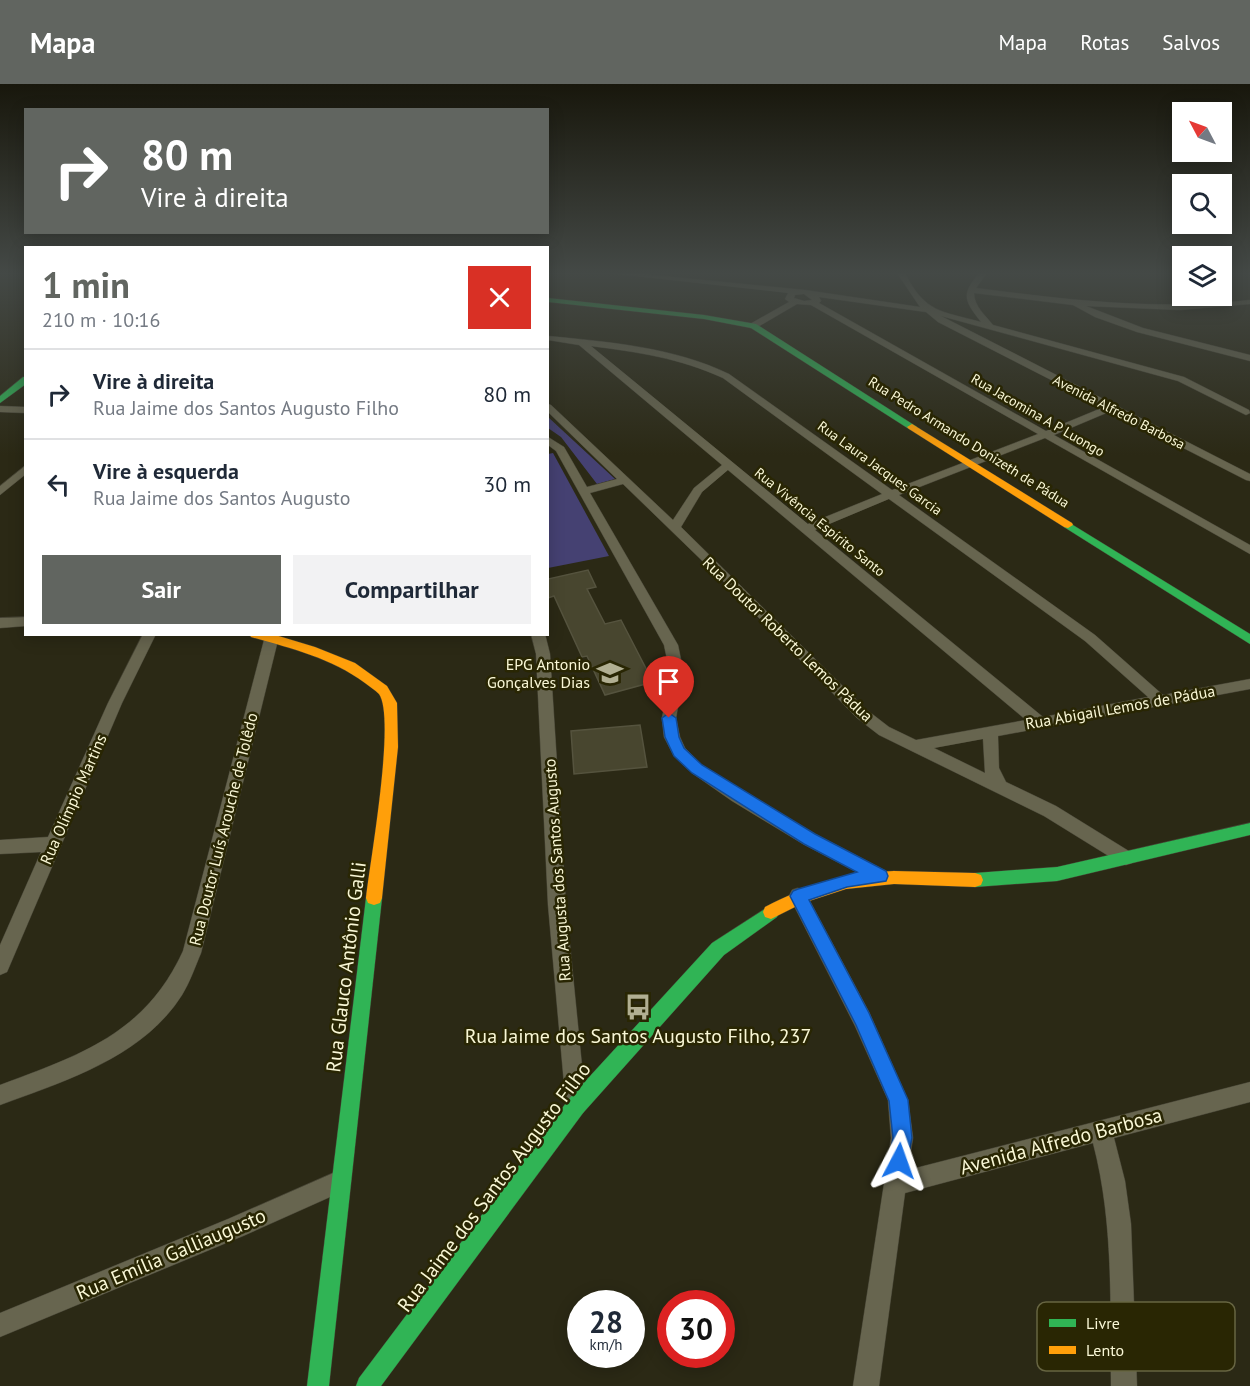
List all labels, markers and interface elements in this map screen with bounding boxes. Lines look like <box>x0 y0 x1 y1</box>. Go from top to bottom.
text: Mapa <box>30 24 95 61</box>
text: Mapa <box>998 29 1047 56</box>
text: Rotas <box>1080 29 1129 56</box>
text: Salvos <box>1162 29 1220 56</box>
north arrow <box>1172 102 1232 162</box>
map controls <box>1172 102 1232 306</box>
text: 80 m <box>141 127 233 182</box>
icon: right <box>42 132 120 210</box>
button: search <box>1172 174 1232 234</box>
text: Vire à direita <box>141 180 289 214</box>
button: layers <box>1172 246 1232 306</box>
text: 1 min <box>42 261 130 308</box>
button: close <box>468 266 531 329</box>
text: 210 m · 10:16 <box>42 307 160 333</box>
text: Vire à direita <box>93 367 214 395</box>
street label: Rua Jacomina A P Luongo <box>968 369 1108 461</box>
street label: Avenida Alfredo Barbosa <box>1050 371 1188 453</box>
street label: Rua Pedro Armando Donizeth de Pádua <box>865 372 1073 512</box>
icon: right <box>42 378 75 411</box>
text: 80 m <box>483 380 531 408</box>
text: Rua Jaime dos Santos Augusto Filho <box>93 395 399 421</box>
street label: Rua Laura Jacques Garcia <box>814 417 946 519</box>
text: Vire à esquerda <box>93 457 239 485</box>
street label: Rua Vivência Espírito Santo <box>751 464 889 580</box>
icon: left <box>42 468 75 501</box>
text: 30 m <box>483 470 531 498</box>
text: Rua Jaime dos Santos Augusto <box>93 485 350 511</box>
street label: Rua Doutor Roberto Lemos Pádua <box>699 552 877 726</box>
button: Sair <box>42 555 281 624</box>
button: Compartilhar <box>293 555 531 624</box>
place label: EPG Antonio Gonçalves Dias <box>487 654 590 692</box>
pin <box>643 656 694 718</box>
school or university icon: EPG Antonio Gonçalves Dias <box>595 658 625 688</box>
icon: arrive <box>652 665 685 698</box>
street label: Rua Abigail Lemos de Pádua <box>1024 680 1216 734</box>
street label: Rua Doutor Luís Arouche de Tolêdo <box>184 711 262 947</box>
street label: Rua Olímpio Martins <box>35 730 111 867</box>
street label: Rua Augusta dos Santos Augusto <box>539 758 575 982</box>
street label: Rua Glauco Antônio Galli <box>320 860 372 1074</box>
bus stop icon: Rua Jaime dos Santos Augusto Filho, 237 <box>623 992 653 1022</box>
place label: Rua Jaime dos Santos Augusto Filho, 237 <box>465 1023 811 1049</box>
street label: Rua Jaime dos Santos Augusto Filho <box>392 1057 596 1317</box>
street label: Avenida Alfredo Barbosa <box>957 1101 1165 1181</box>
position arrow <box>867 1129 931 1193</box>
street label: Rua Emília Galliaugusto <box>72 1202 270 1306</box>
speed limit sign: 30 <box>657 1290 735 1368</box>
text: 28 <box>589 1302 623 1341</box>
legend <box>1037 1302 1235 1371</box>
text: Livre <box>1086 1313 1120 1333</box>
text: km/h <box>590 1335 622 1354</box>
text: Lento <box>1086 1340 1124 1360</box>

